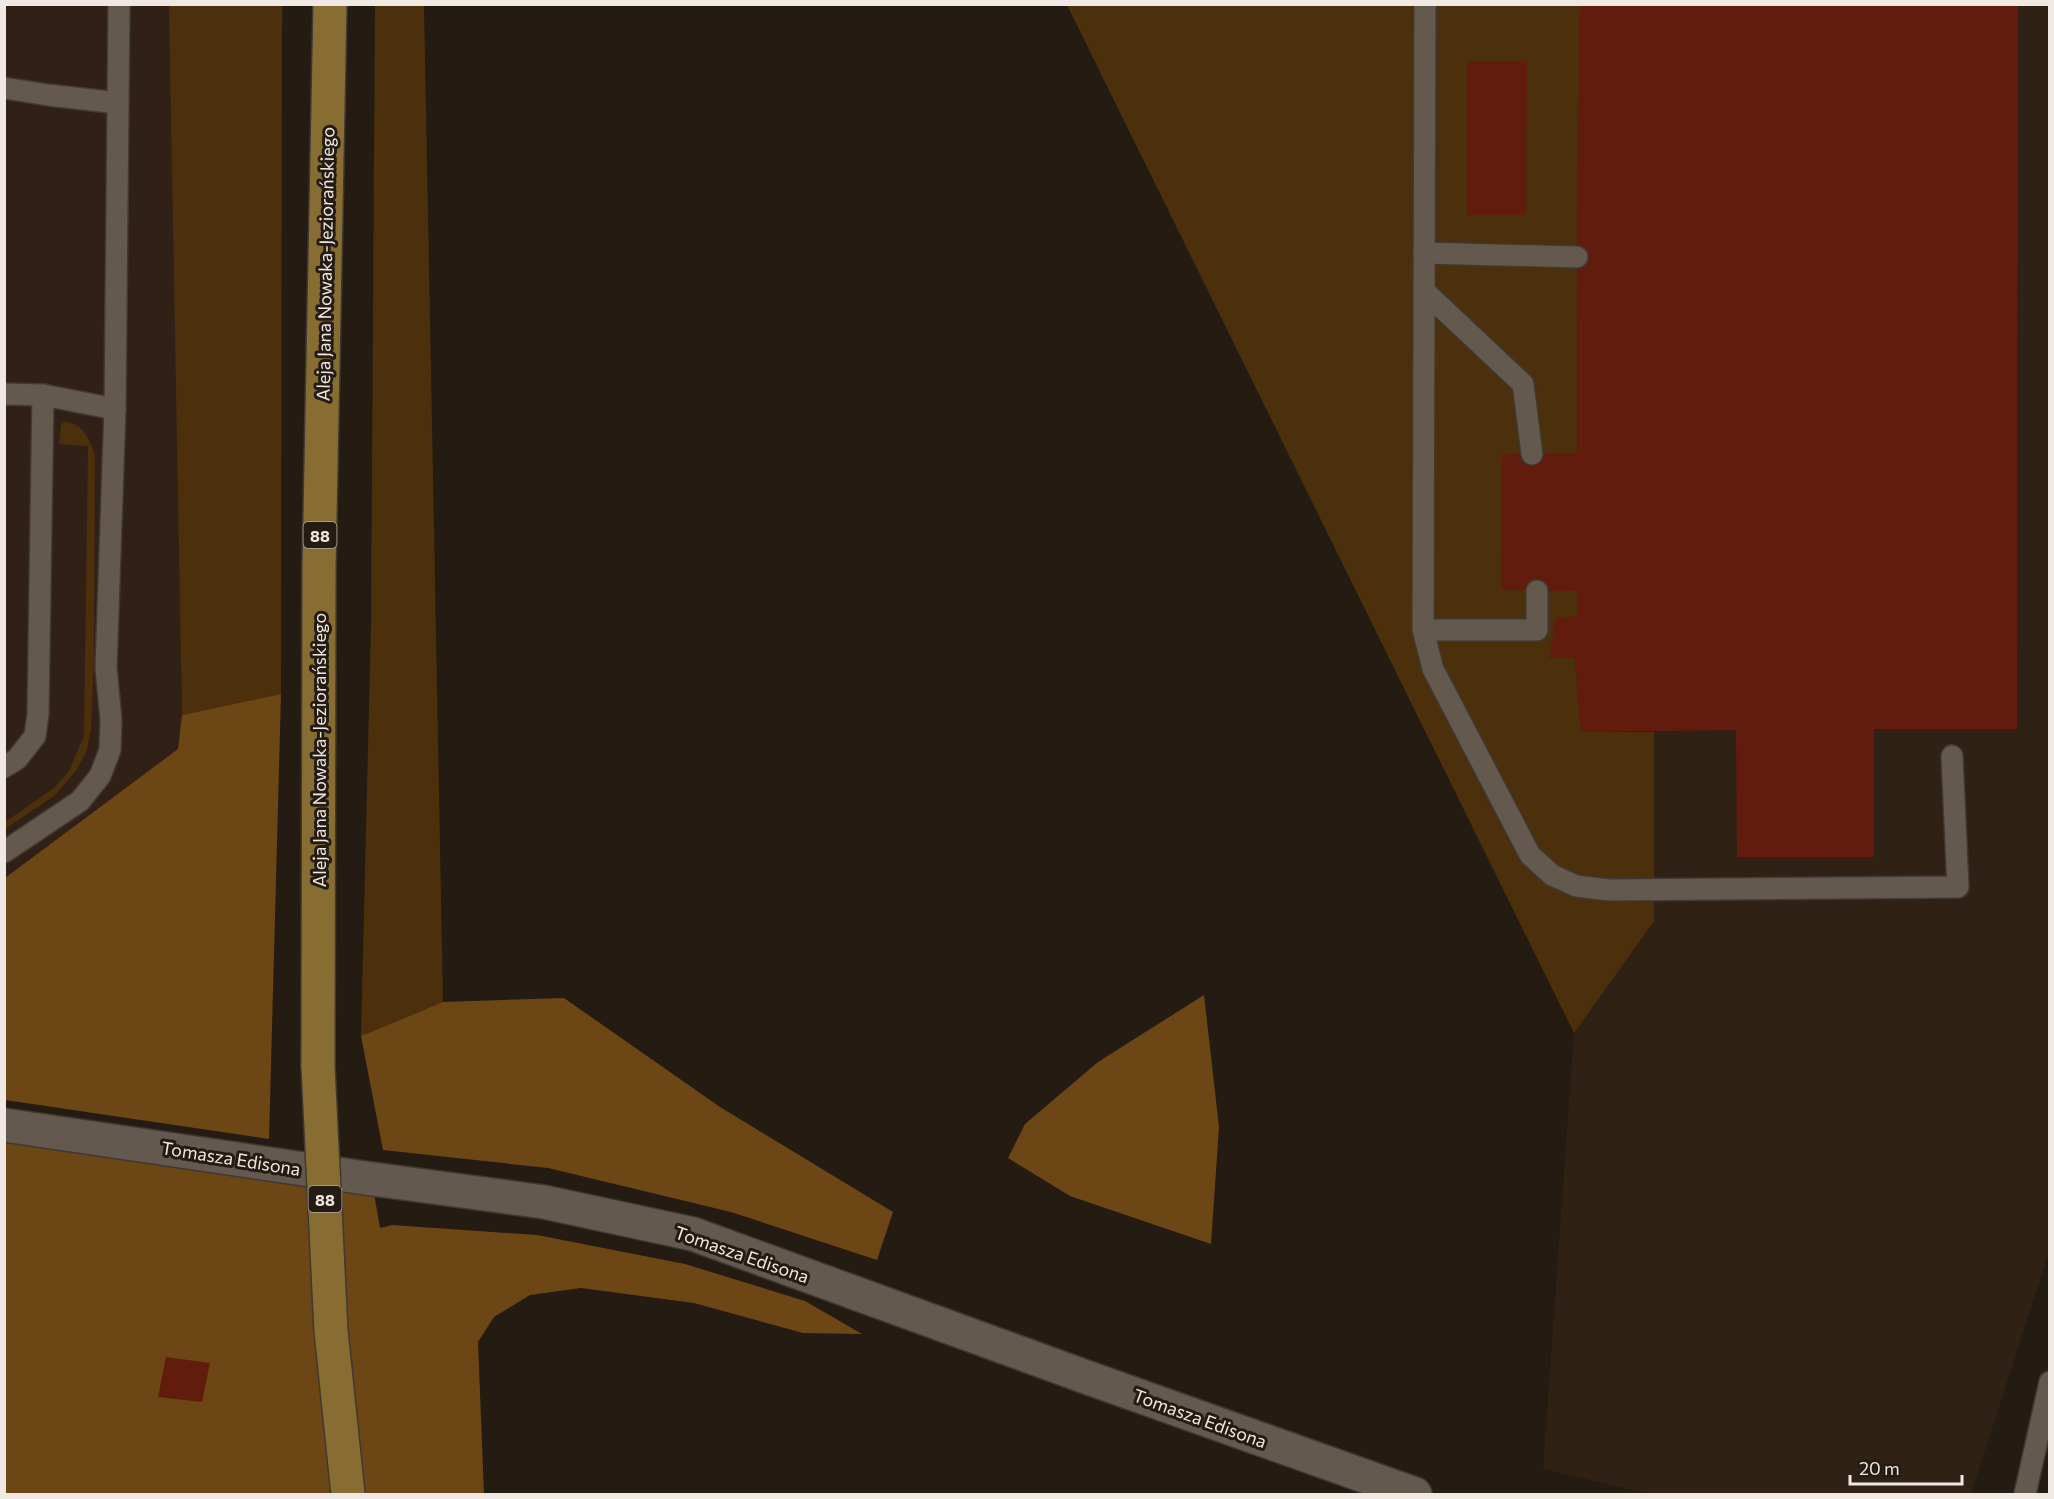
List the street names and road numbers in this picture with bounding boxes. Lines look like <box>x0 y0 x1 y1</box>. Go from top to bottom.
street label: Aleja Jana Nowaka-Jeziorańskiego <box>312 127 338 401</box>
road number: 88 <box>304 522 336 548</box>
street label: Aleja Jana Nowaka-Jeziorańskiego <box>308 613 330 887</box>
street label: Tomasza Edisona <box>160 1136 302 1180</box>
road number: 88 <box>308 1186 342 1212</box>
street label: Tomasza Edisona <box>672 1221 812 1287</box>
street label: Tomasza Edisona <box>1130 1384 1270 1452</box>

